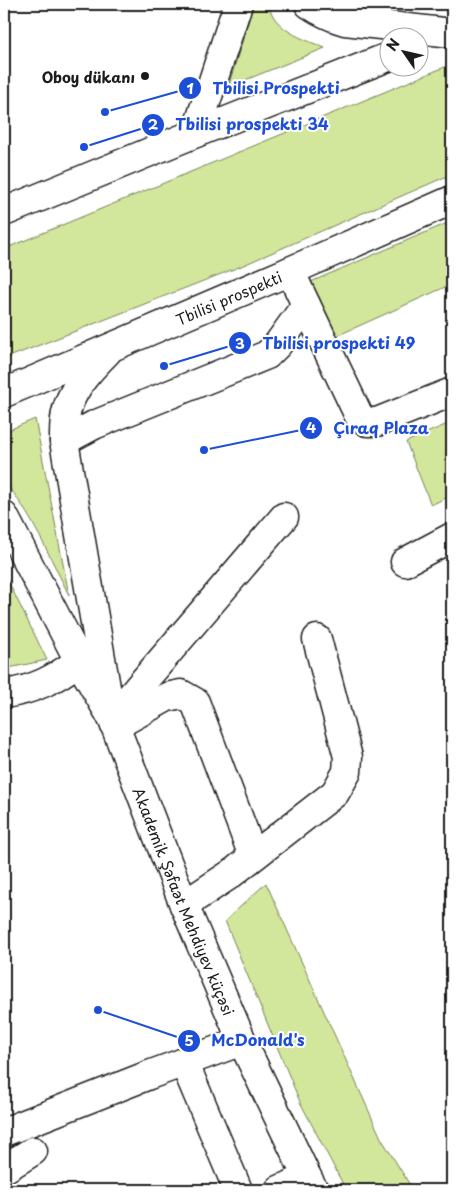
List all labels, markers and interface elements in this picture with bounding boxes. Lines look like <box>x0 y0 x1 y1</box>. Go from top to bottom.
north arrow <box>378 28 428 78</box>
text: N <box>381 34 405 55</box>
place label: Oboy dükanı <box>42 65 135 88</box>
marker: Oboy dükanı <box>139 70 151 82</box>
callout: Tbilisi Prospekti <box>177 73 350 104</box>
text: Tbilisi Prospekti <box>212 75 340 99</box>
text: 1 <box>186 76 194 99</box>
callout: Tbilisi prospekti 34 <box>140 109 339 140</box>
text: Tbilisi prospekti 34 <box>175 111 329 135</box>
text: 2 <box>148 112 159 135</box>
street label: Tbilisi prospekti <box>172 264 285 330</box>
callout: Tbilisi prospekti 49 <box>228 328 426 359</box>
text: Tbilisi prospekti 49 <box>263 330 416 354</box>
text: 3 <box>235 331 245 354</box>
callout: Çıraq Plaza <box>298 412 439 443</box>
text: 4 <box>306 415 316 438</box>
text: Çıraq Plaza <box>333 415 429 439</box>
street label: Akademik Şəfaət Mehdiyev küçəsi <box>128 784 241 1019</box>
callout: McDonald's <box>176 1025 315 1056</box>
text: McDonald's <box>211 1027 305 1051</box>
text: 5 <box>184 1028 194 1051</box>

